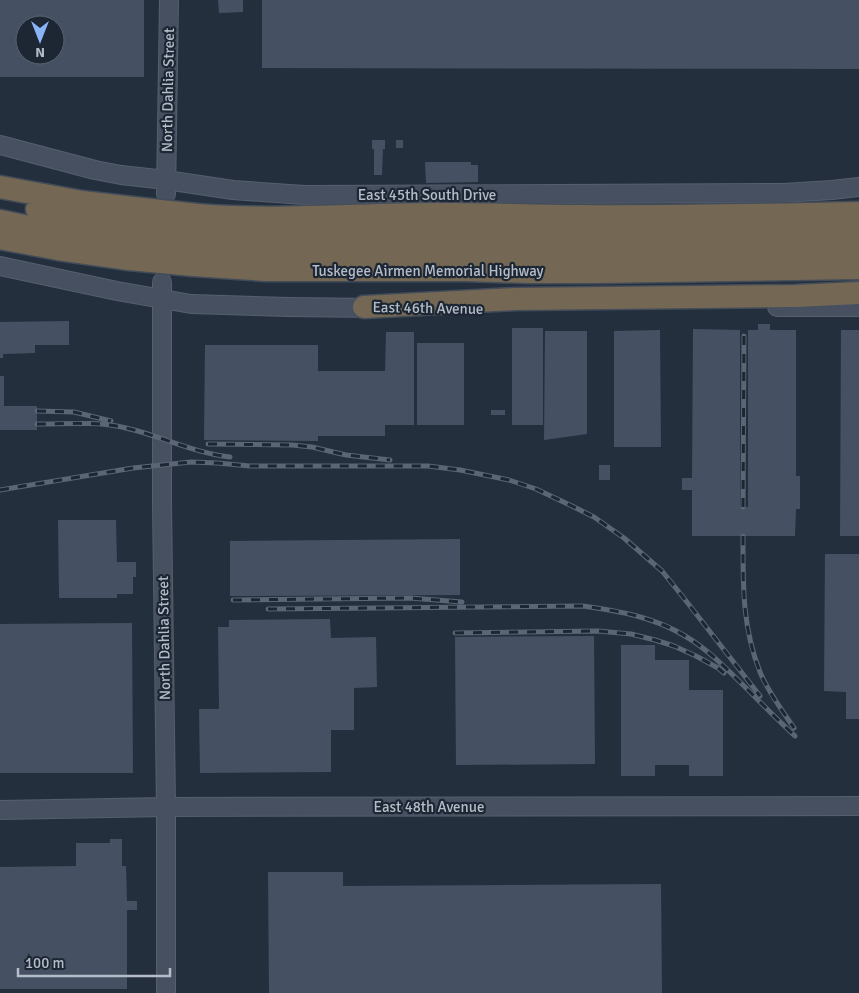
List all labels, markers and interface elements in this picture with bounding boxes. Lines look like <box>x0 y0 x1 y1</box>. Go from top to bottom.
north arrow <box>15 15 65 65</box>
street label: North Dahlia Street <box>158 28 178 152</box>
text: N <box>35 44 45 61</box>
street label: East 45th South Drive <box>358 186 496 204</box>
street label: Tuskegee Airmen Memorial Highway <box>312 262 544 280</box>
street label: East 46th Avenue <box>372 298 484 318</box>
street label: North Dahlia Street <box>154 576 174 700</box>
street label: East 48th Avenue <box>374 798 484 816</box>
scale bar <box>18 946 170 978</box>
text: 100 m <box>25 954 65 972</box>

